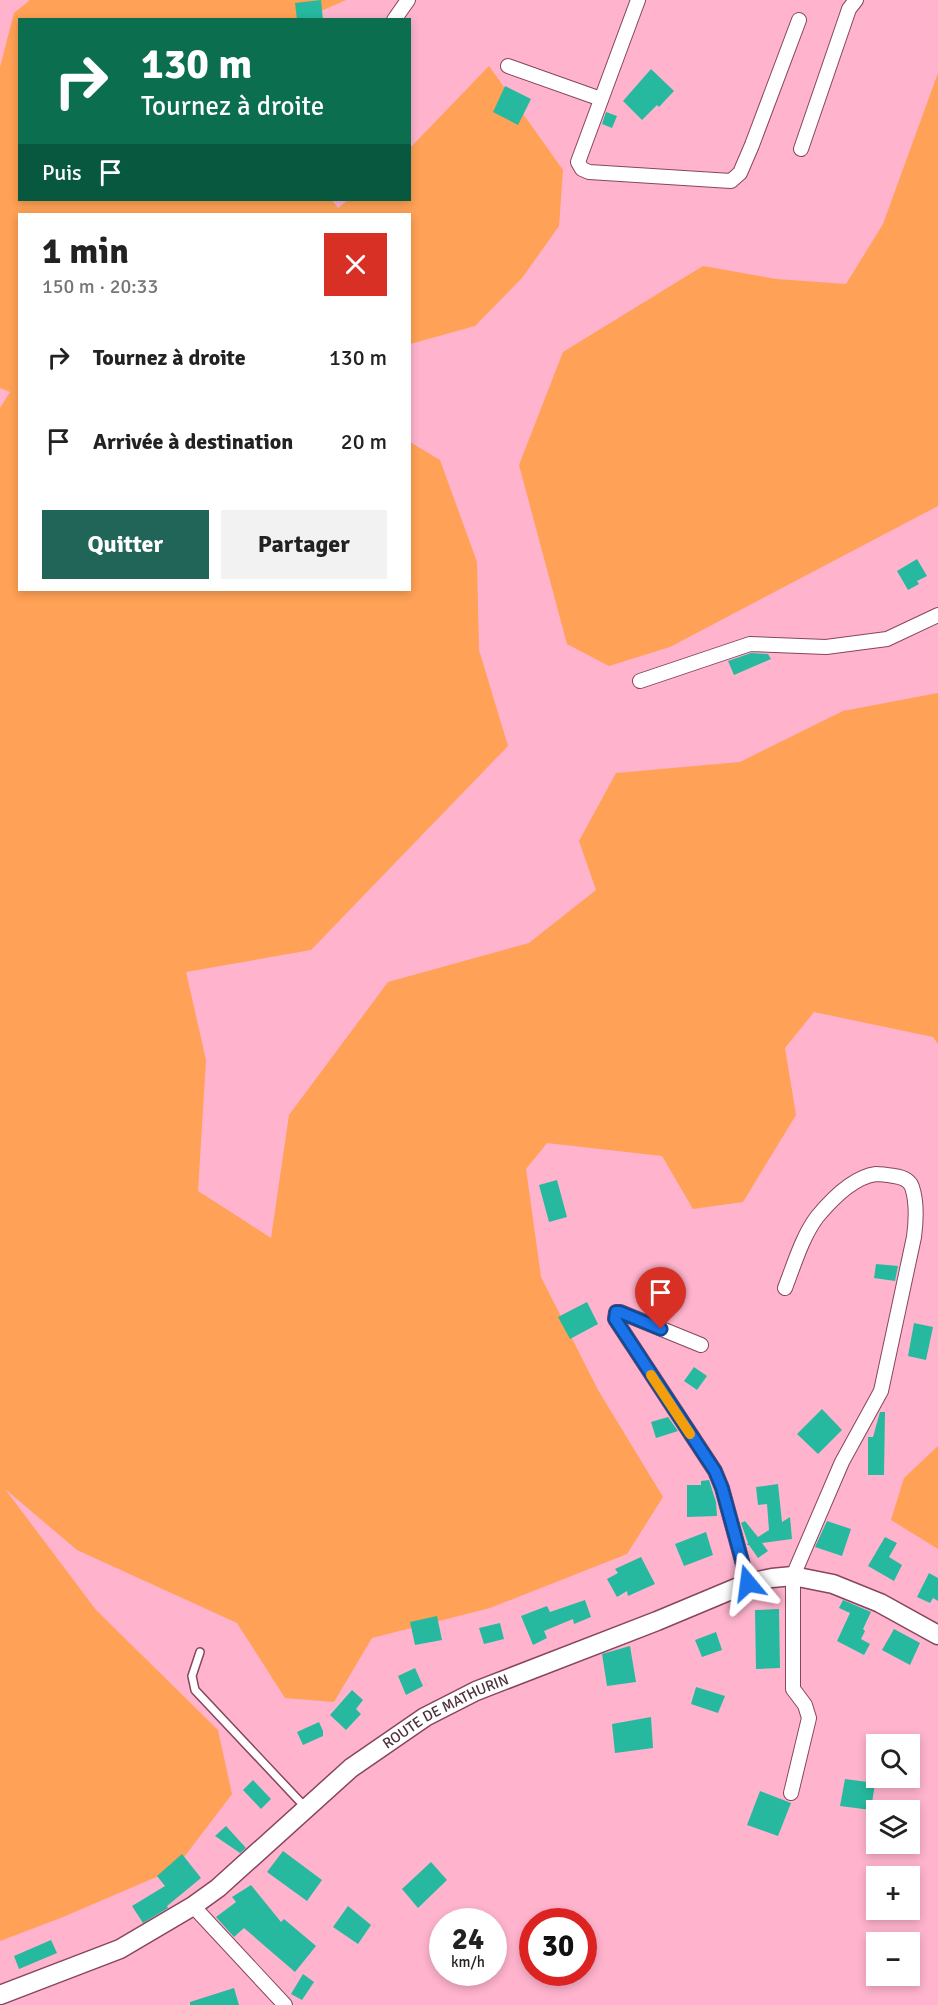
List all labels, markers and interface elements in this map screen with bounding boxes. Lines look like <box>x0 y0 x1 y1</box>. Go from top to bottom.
text: 130 m <box>141 39 252 90</box>
icon: right <box>42 42 120 120</box>
text: Tournez à droite <box>141 90 324 123</box>
icon: arrive <box>94 156 127 189</box>
text: Puis <box>42 159 82 186</box>
text: 1 min <box>42 229 129 274</box>
button: close <box>324 233 387 296</box>
text: 150 m · 20:33 <box>42 274 158 299</box>
icon: right <box>42 341 75 374</box>
text: Tournez à droite <box>93 344 246 371</box>
text: 130 m <box>329 344 387 371</box>
icon: arrive <box>42 425 75 458</box>
text: Arrivée à destination <box>93 428 293 455</box>
text: 20 m <box>341 428 387 455</box>
button: Quitter <box>42 510 209 579</box>
button: Partager <box>221 510 387 579</box>
pin <box>635 1267 686 1329</box>
icon: arrive <box>644 1276 677 1309</box>
position arrow <box>716 1551 780 1615</box>
street label: ROUTE DE MATHURIN <box>379 1670 511 1753</box>
map controls <box>866 1734 920 1986</box>
button: search <box>866 1734 920 1788</box>
button: layers <box>866 1800 920 1854</box>
button: + <box>866 1866 920 1920</box>
speed limit sign: 30 <box>519 1908 597 1986</box>
text: 24 <box>452 1921 484 1958</box>
button: − <box>866 1932 920 1986</box>
text: km/h <box>451 1953 485 1971</box>

